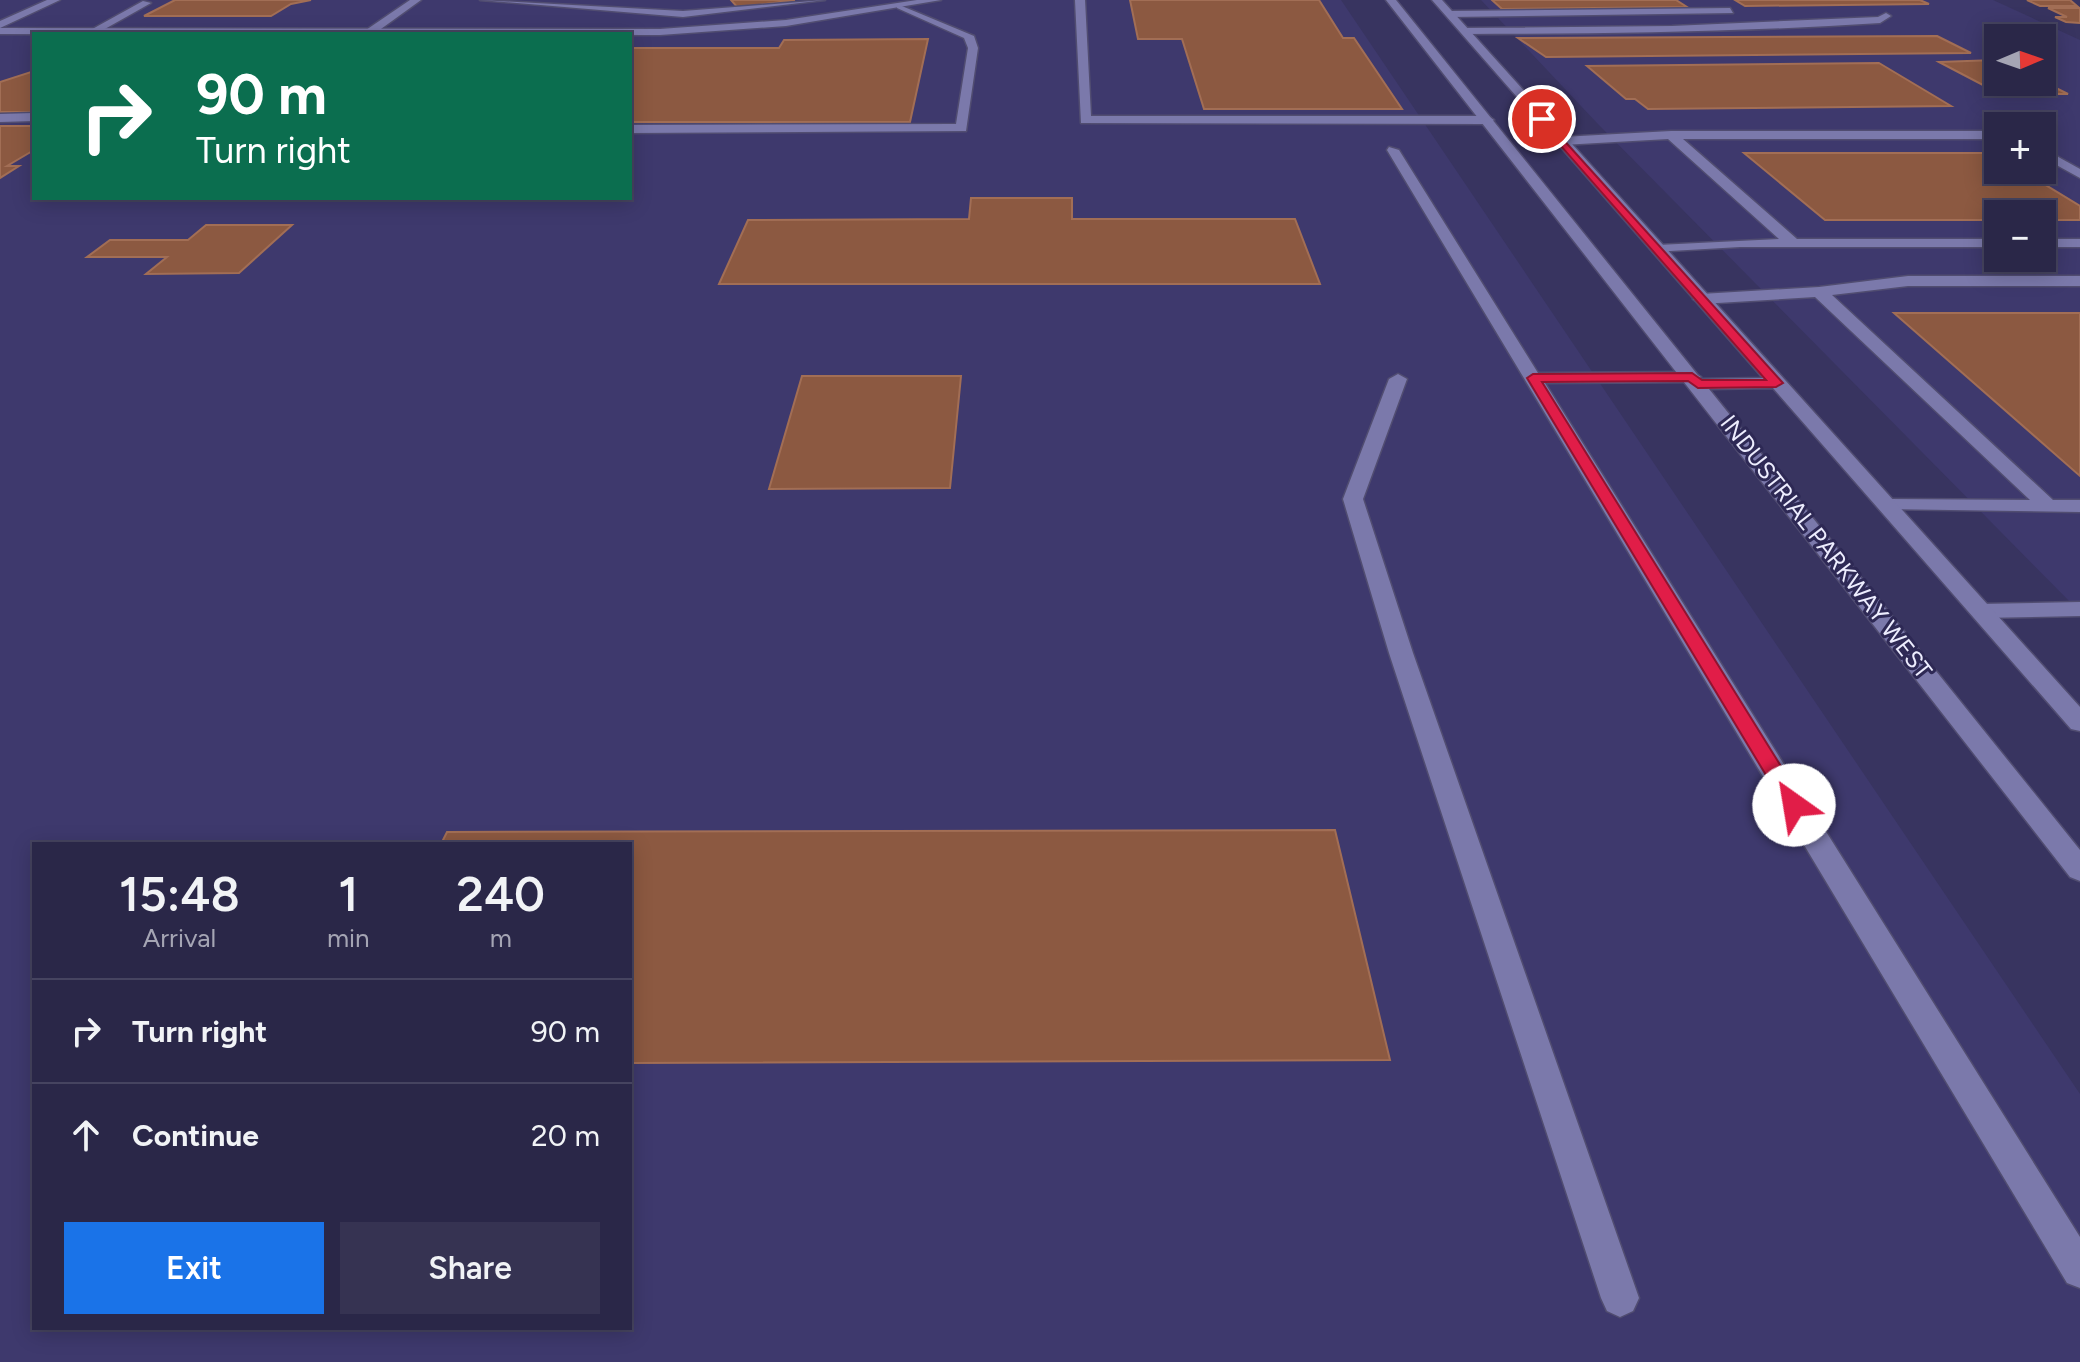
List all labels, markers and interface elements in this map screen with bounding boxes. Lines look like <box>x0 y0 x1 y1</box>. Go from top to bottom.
north arrow <box>1984 24 2056 96</box>
map controls <box>1984 24 2056 272</box>
text: 90 m <box>196 61 327 128</box>
icon: right <box>64 64 168 168</box>
pin <box>1508 85 1576 153</box>
icon: arrive <box>1520 97 1564 141</box>
button: + <box>1984 112 2056 184</box>
text: Turn right <box>196 129 351 172</box>
button: − <box>1984 200 2056 272</box>
street label: INDUSTRIAL PARKWAY WEST <box>1714 409 1938 684</box>
position arrow <box>1752 763 1836 847</box>
text: 15:48 <box>119 865 240 923</box>
text: 1 <box>338 865 358 923</box>
text: 240 <box>457 865 545 923</box>
text: Arrival <box>143 922 216 954</box>
text: min <box>327 922 370 954</box>
text: m <box>490 922 512 954</box>
icon: right <box>64 1009 108 1053</box>
text: Turn right <box>132 1013 267 1050</box>
text: 90 m <box>531 1013 600 1050</box>
icon: ahead <box>64 1113 108 1157</box>
text: Continue <box>132 1117 259 1154</box>
text: 20 m <box>531 1117 600 1154</box>
button: Exit <box>64 1222 324 1314</box>
button: Share <box>340 1222 600 1314</box>

